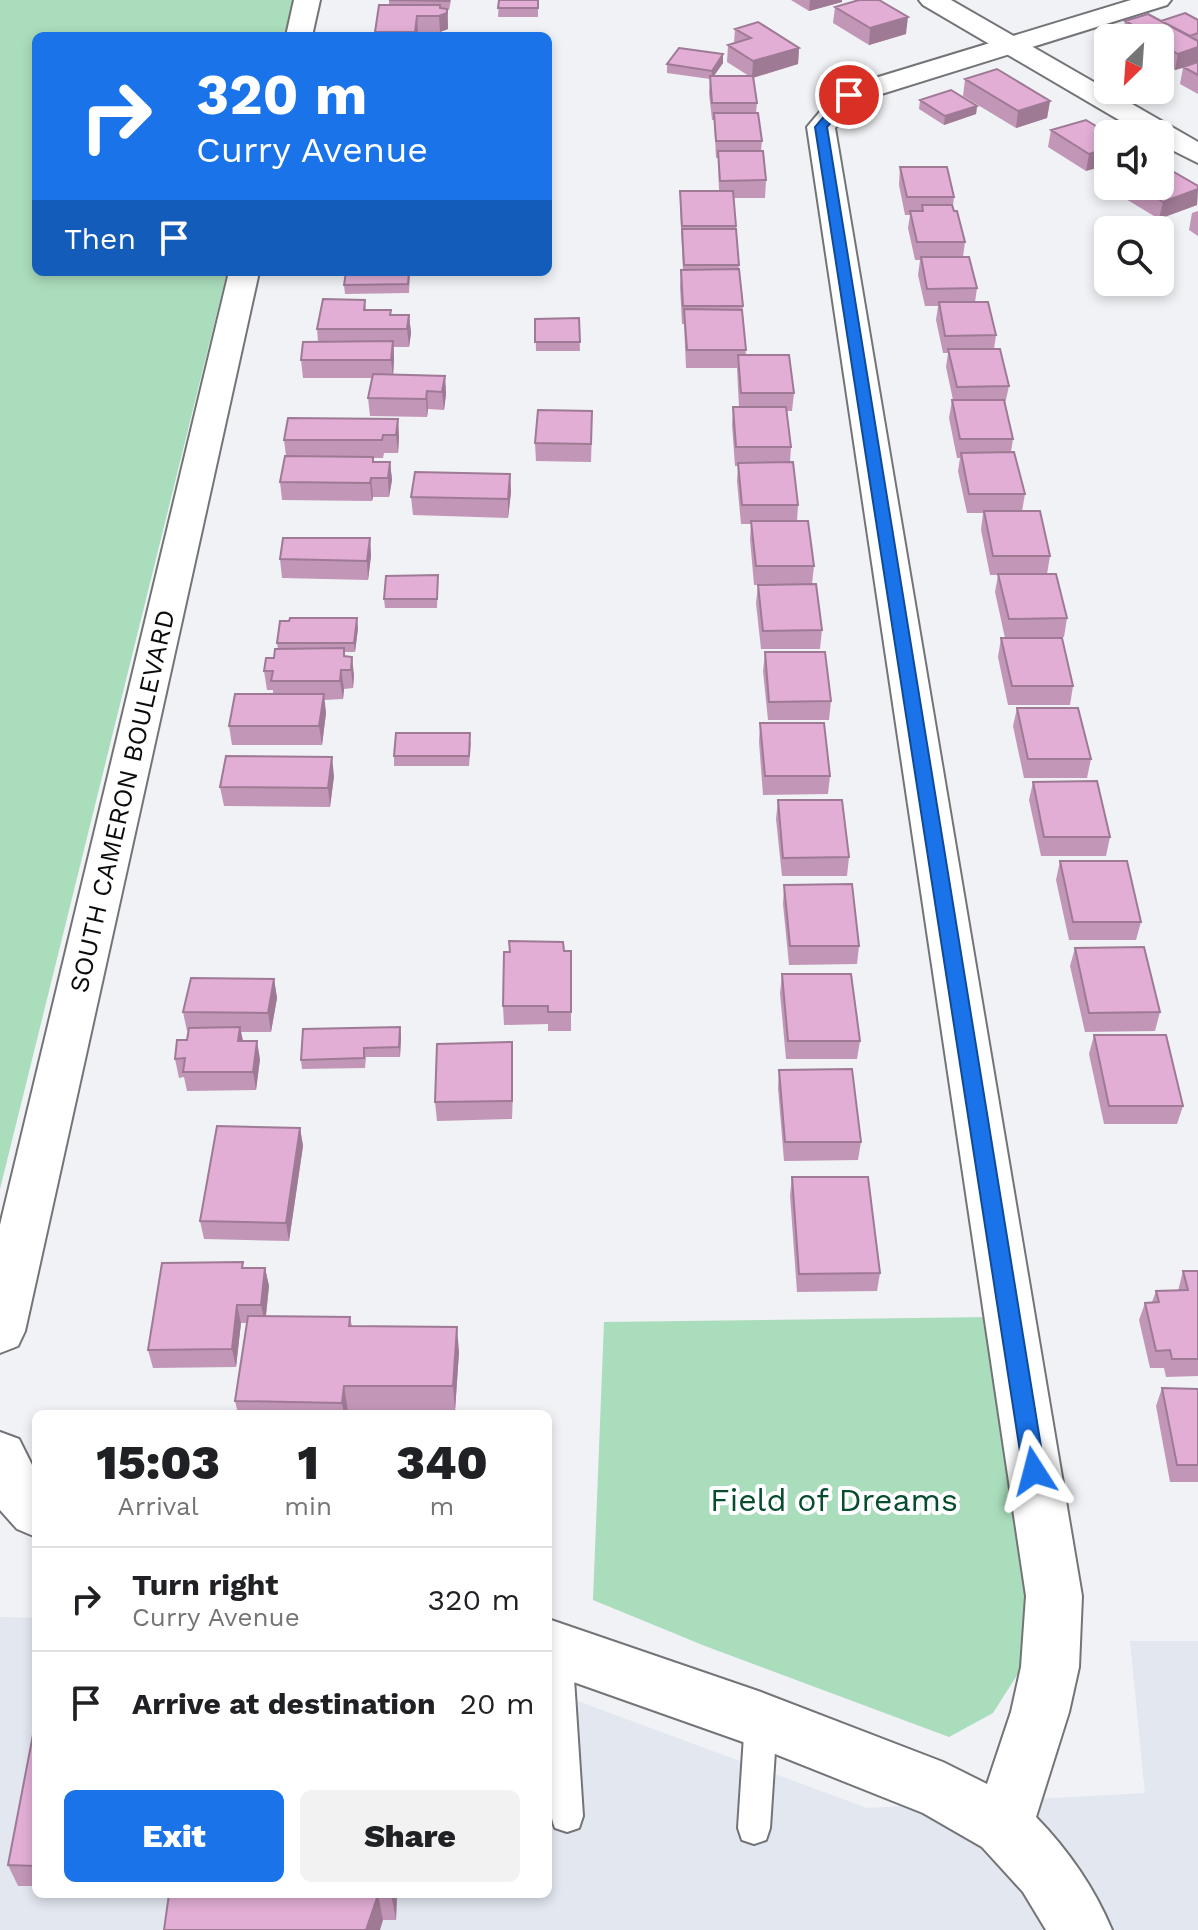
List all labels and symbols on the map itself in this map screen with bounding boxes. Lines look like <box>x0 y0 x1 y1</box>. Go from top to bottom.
north arrow <box>1094 24 1174 104</box>
pin <box>815 61 883 129</box>
street label: SOUTH CAMERON BOULEVARD <box>63 607 181 995</box>
position arrow <box>992 1429 1076 1513</box>
park label: Field of Dreams <box>710 1481 958 1519</box>

